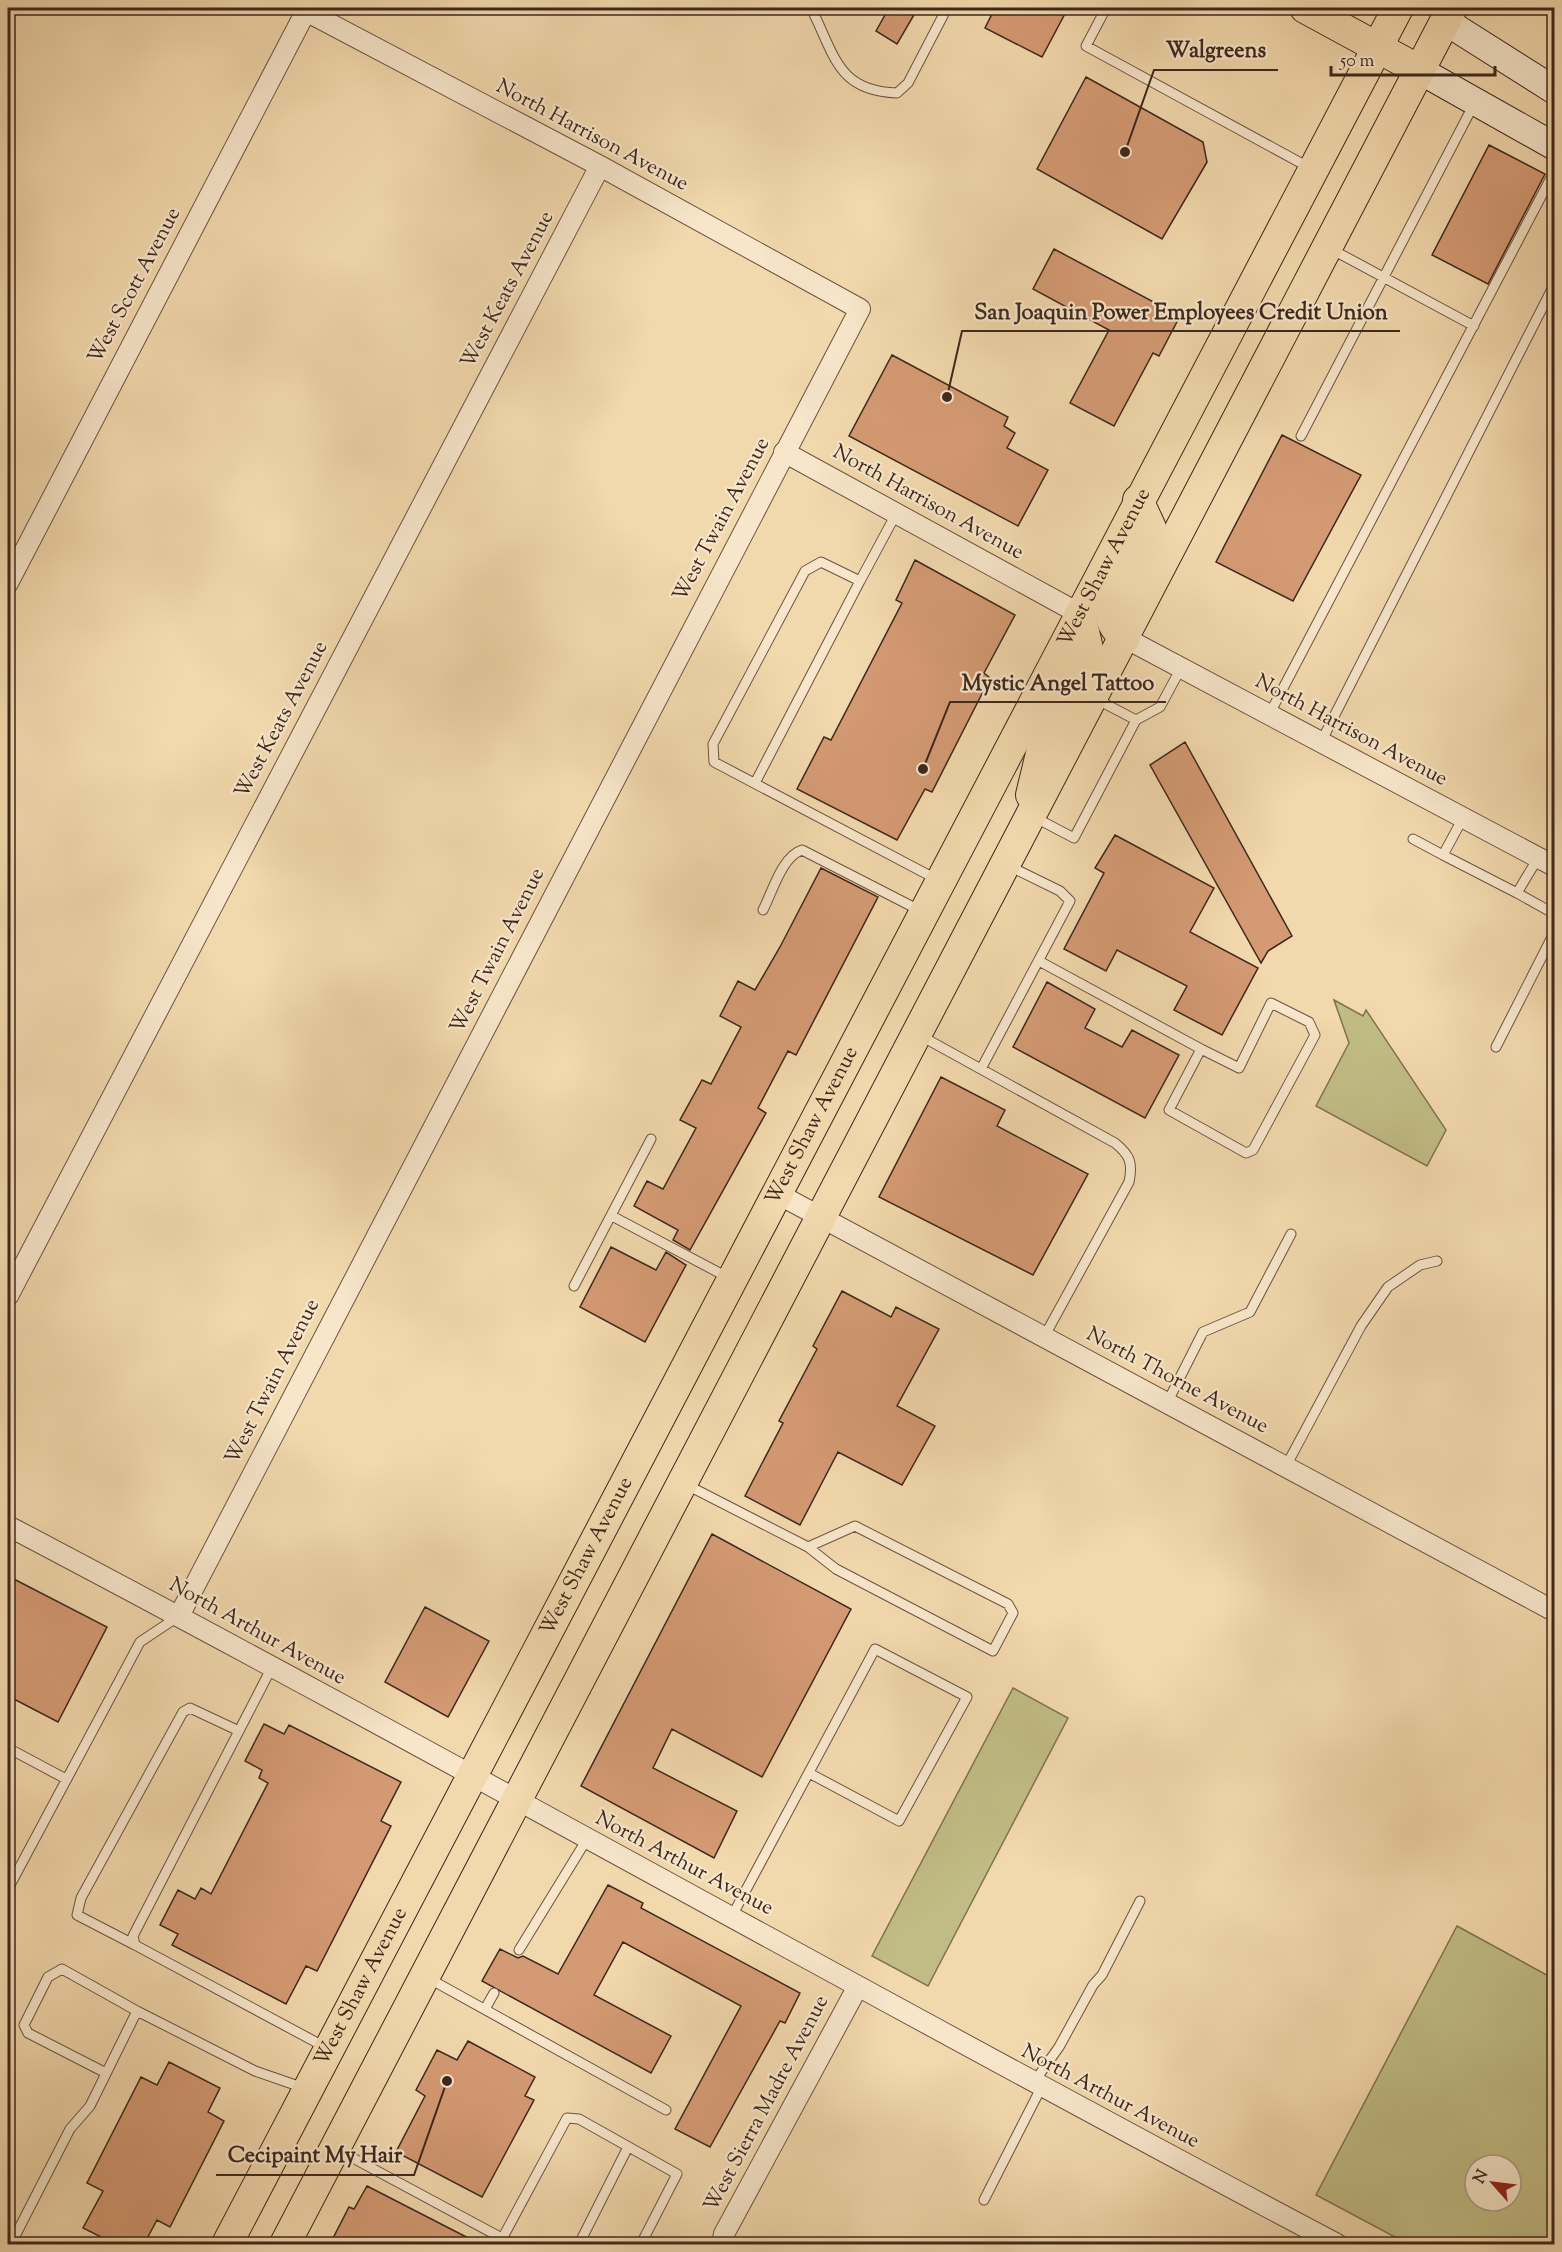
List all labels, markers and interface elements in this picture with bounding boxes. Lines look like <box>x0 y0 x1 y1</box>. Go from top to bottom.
callout: Walgreens <box>1154 30 1278 70</box>
text: Walgreens <box>1166 36 1267 68</box>
scale bar <box>1331 39 1494 77</box>
text: 50 m <box>1339 49 1375 75</box>
street label: North Harrison Avenue <box>490 72 694 200</box>
street label: West Scott Avenue <box>81 202 189 370</box>
street label: West Keats Avenue <box>454 206 562 374</box>
callout: San Joaquin Power Employees Credit Union <box>962 291 1400 331</box>
text: San Joaquin Power Employees Credit Union <box>974 298 1388 330</box>
street label: West Twain Avenue <box>666 432 778 608</box>
street label: North Harrison Avenue <box>827 438 1029 568</box>
street label: West Shaw Avenue <box>1051 483 1159 653</box>
street label: West Keats Avenue <box>228 636 336 804</box>
callout: Mystic Angel Tattoo <box>950 662 1166 702</box>
street label: North Harrison Avenue <box>1249 667 1453 795</box>
text: Mystic Angel Tattoo <box>962 669 1154 701</box>
street label: West Twain Avenue <box>443 863 553 1039</box>
street label: West Shaw Avenue <box>758 1041 867 1211</box>
street label: West Twain Avenue <box>218 1294 328 1470</box>
street label: North Thorne Avenue <box>1080 1320 1274 1442</box>
street label: West Shaw Avenue <box>533 1472 641 1641</box>
street label: North Arthur Avenue <box>163 1571 351 1693</box>
street label: North Arthur Avenue <box>589 1804 779 1924</box>
street label: West Shaw Avenue <box>308 1902 416 2072</box>
street label: West Sierra Madre Avenue <box>697 1990 837 2218</box>
street label: North Arthur Avenue <box>1015 2037 1205 2157</box>
callout: Cecipaint My Hair <box>216 2135 414 2175</box>
text: Cecipaint My Hair <box>228 2141 403 2173</box>
north arrow <box>1463 2153 1523 2213</box>
text: N <box>1469 2166 1495 2188</box>

